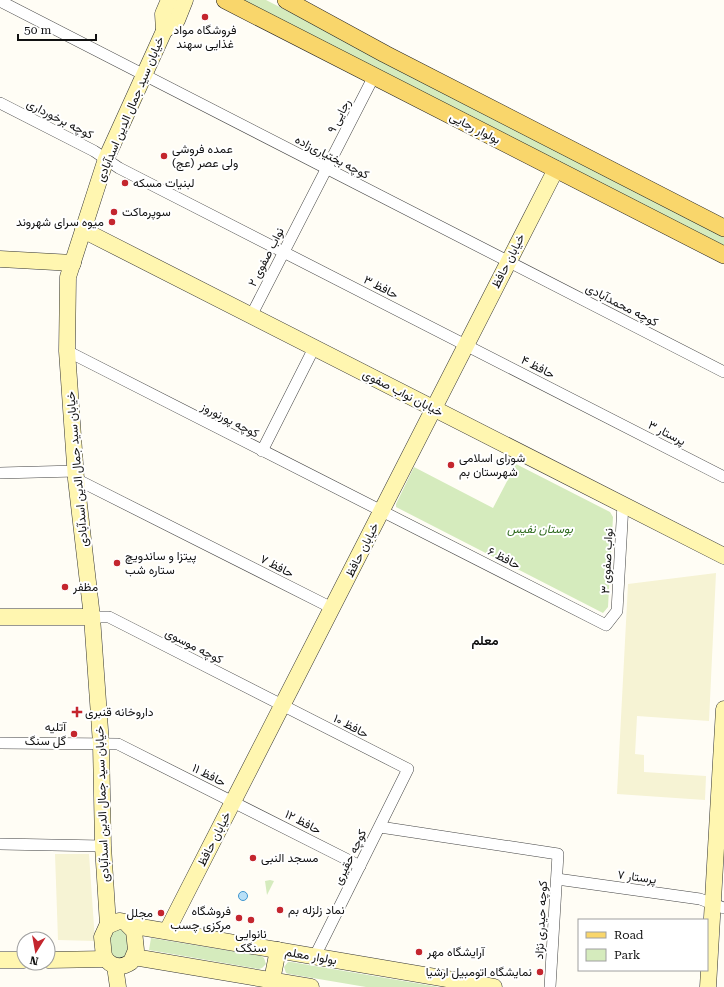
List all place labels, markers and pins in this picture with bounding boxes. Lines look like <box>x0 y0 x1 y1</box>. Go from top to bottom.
marker: فروشگاه مواد غذایی سهند <box>200 12 210 22</box>
place label: فروشگاه مواد غذایی سهند <box>174 23 236 52</box>
place label: عمده فروشی ولی عصر (عج) <box>172 142 238 172</box>
marker: عمده فروشی ولی عصر (عج) <box>159 151 169 161</box>
place label: لبنیات مسکه <box>133 176 195 190</box>
marker: لبنیات مسکه <box>120 178 130 188</box>
place label: سوپرماکت <box>122 205 171 220</box>
marker: سوپرماکت <box>109 207 119 217</box>
place label: میوه سرای شهروند <box>16 215 104 230</box>
marker: میوه سرای شهروند <box>107 217 117 227</box>
place label: شورای اسلامی شهرستان بم <box>459 451 525 480</box>
marker: شورای اسلامی شهرستان بم <box>446 460 456 470</box>
place label: پیتزا و ساندویچ ستاره شب <box>125 549 196 578</box>
marker: پیتزا و ساندویچ ستاره شب <box>112 558 122 568</box>
place label: مظفر <box>72 580 98 595</box>
marker: مظفر <box>60 582 70 592</box>
place label: داروخانه قنبری <box>85 705 154 720</box>
marker: داروخانه قنبری <box>72 707 82 717</box>
place label: آتلیه گل سنگ <box>25 720 67 749</box>
marker: آتلیه گل سنگ <box>69 729 79 739</box>
place label: مسجد النبی <box>261 851 318 866</box>
marker: مسجد النبی <box>248 853 258 863</box>
place label: نماد زلزله بم <box>288 903 345 918</box>
place label: فروشگاه مرکزی چسب <box>170 904 231 933</box>
marker: نماد زلزله بم <box>275 905 285 915</box>
place label: مجلل <box>127 906 153 921</box>
marker: مجلل <box>156 908 166 918</box>
marker: فروشگاه مرکزی چسب <box>234 913 244 923</box>
marker: نانوایی سنگک <box>246 915 256 925</box>
place label: نانوایی سنگک <box>235 927 267 955</box>
place label: آرایشگاه مهر <box>426 945 486 960</box>
marker: آرایشگاه مهر <box>414 947 424 957</box>
place label: نمایشگاه اتومبیل ارشیا <box>426 965 532 980</box>
marker: نمایشگاه اتومبیل ارشیا <box>535 967 545 977</box>

